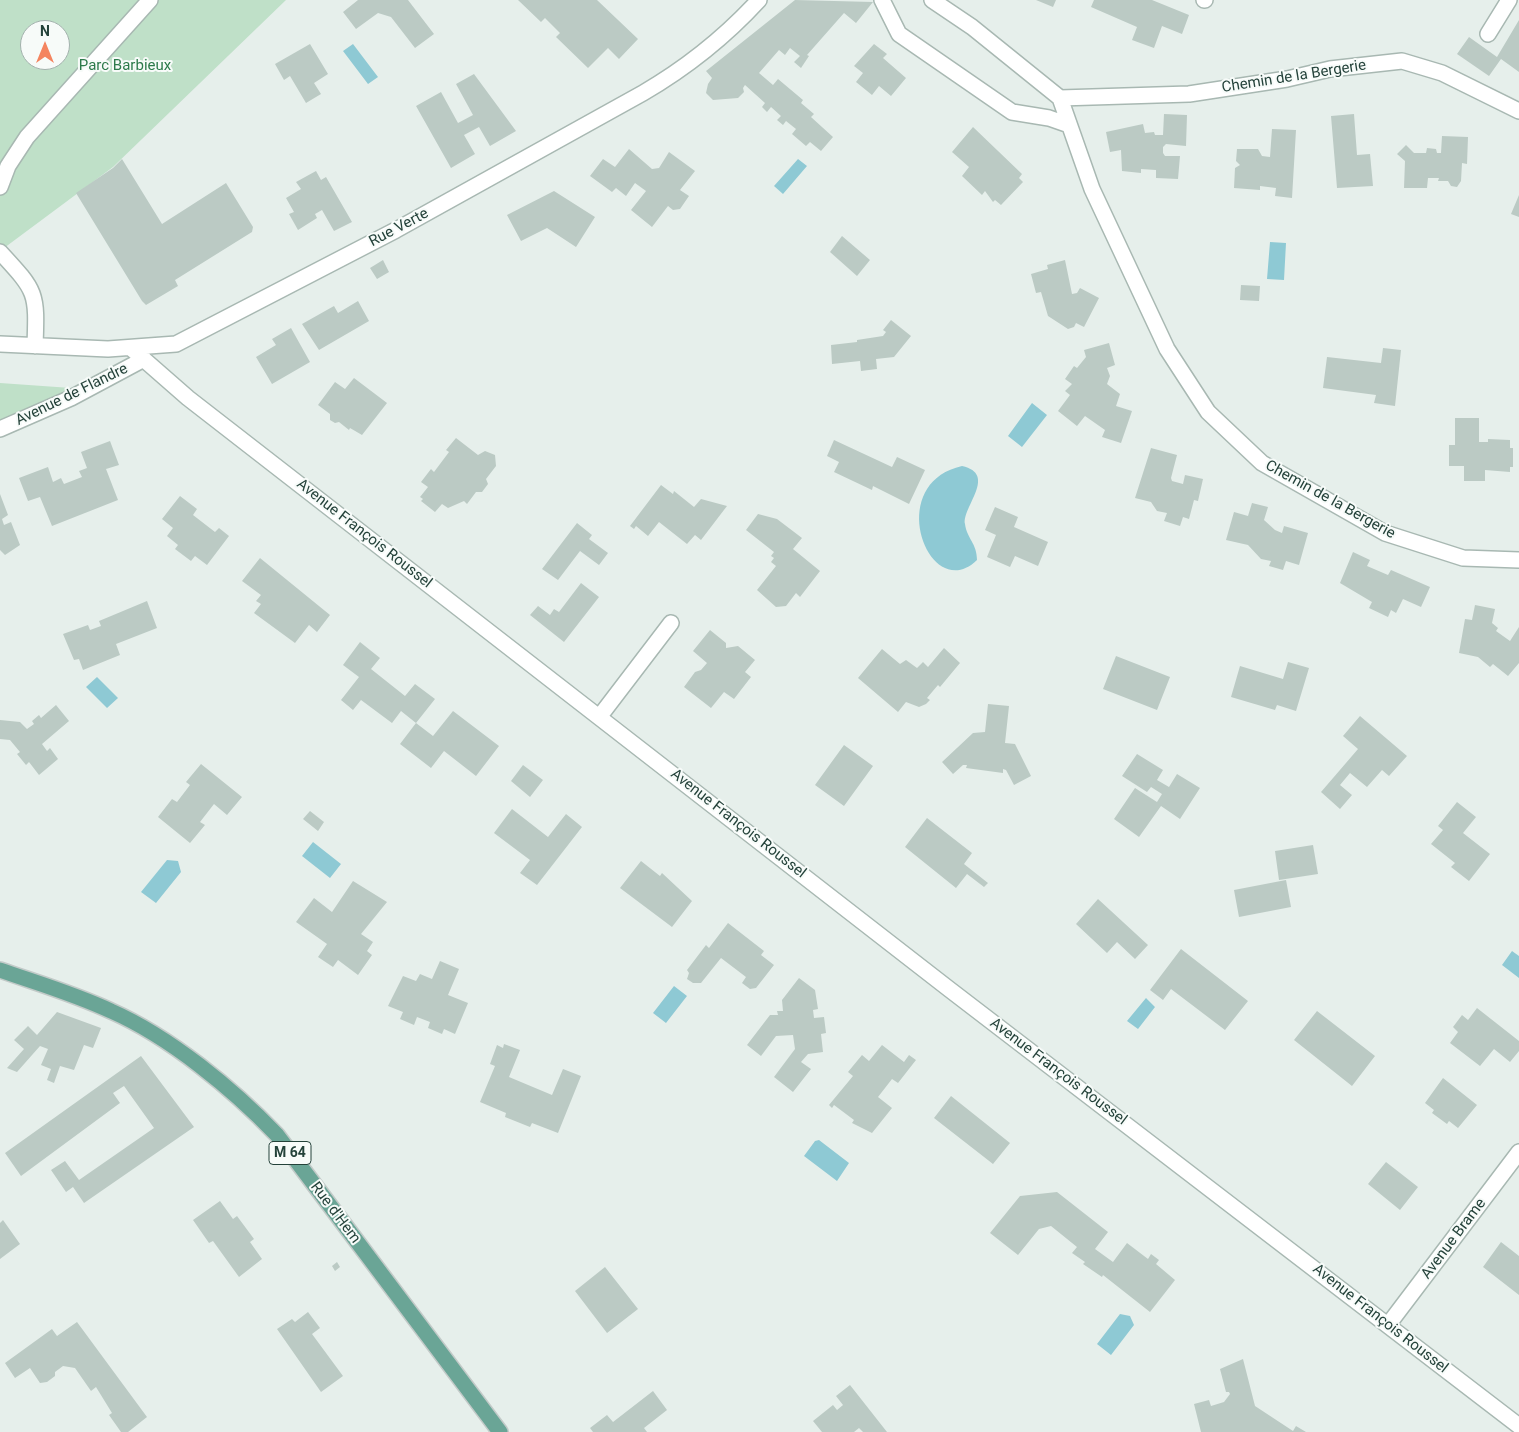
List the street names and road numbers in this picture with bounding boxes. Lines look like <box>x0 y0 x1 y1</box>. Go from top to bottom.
street label: Chemin de la Bergerie <box>1221 57 1367 97</box>
street label: Rue Verte <box>366 205 432 251</box>
street label: Avenue de Flandre <box>13 360 131 430</box>
street label: Chemin de la Bergerie <box>1262 457 1398 543</box>
street label: Avenue François Roussel <box>293 476 435 592</box>
street label: Avenue François Roussel <box>667 766 809 882</box>
street label: Avenue François Roussel <box>986 1015 1130 1129</box>
road number: M 64 <box>269 1142 311 1164</box>
street label: Rue d'Hem <box>306 1179 364 1247</box>
street label: Avenue Brame <box>1418 1195 1490 1283</box>
street label: Avenue François Roussel <box>1309 1261 1451 1377</box>

